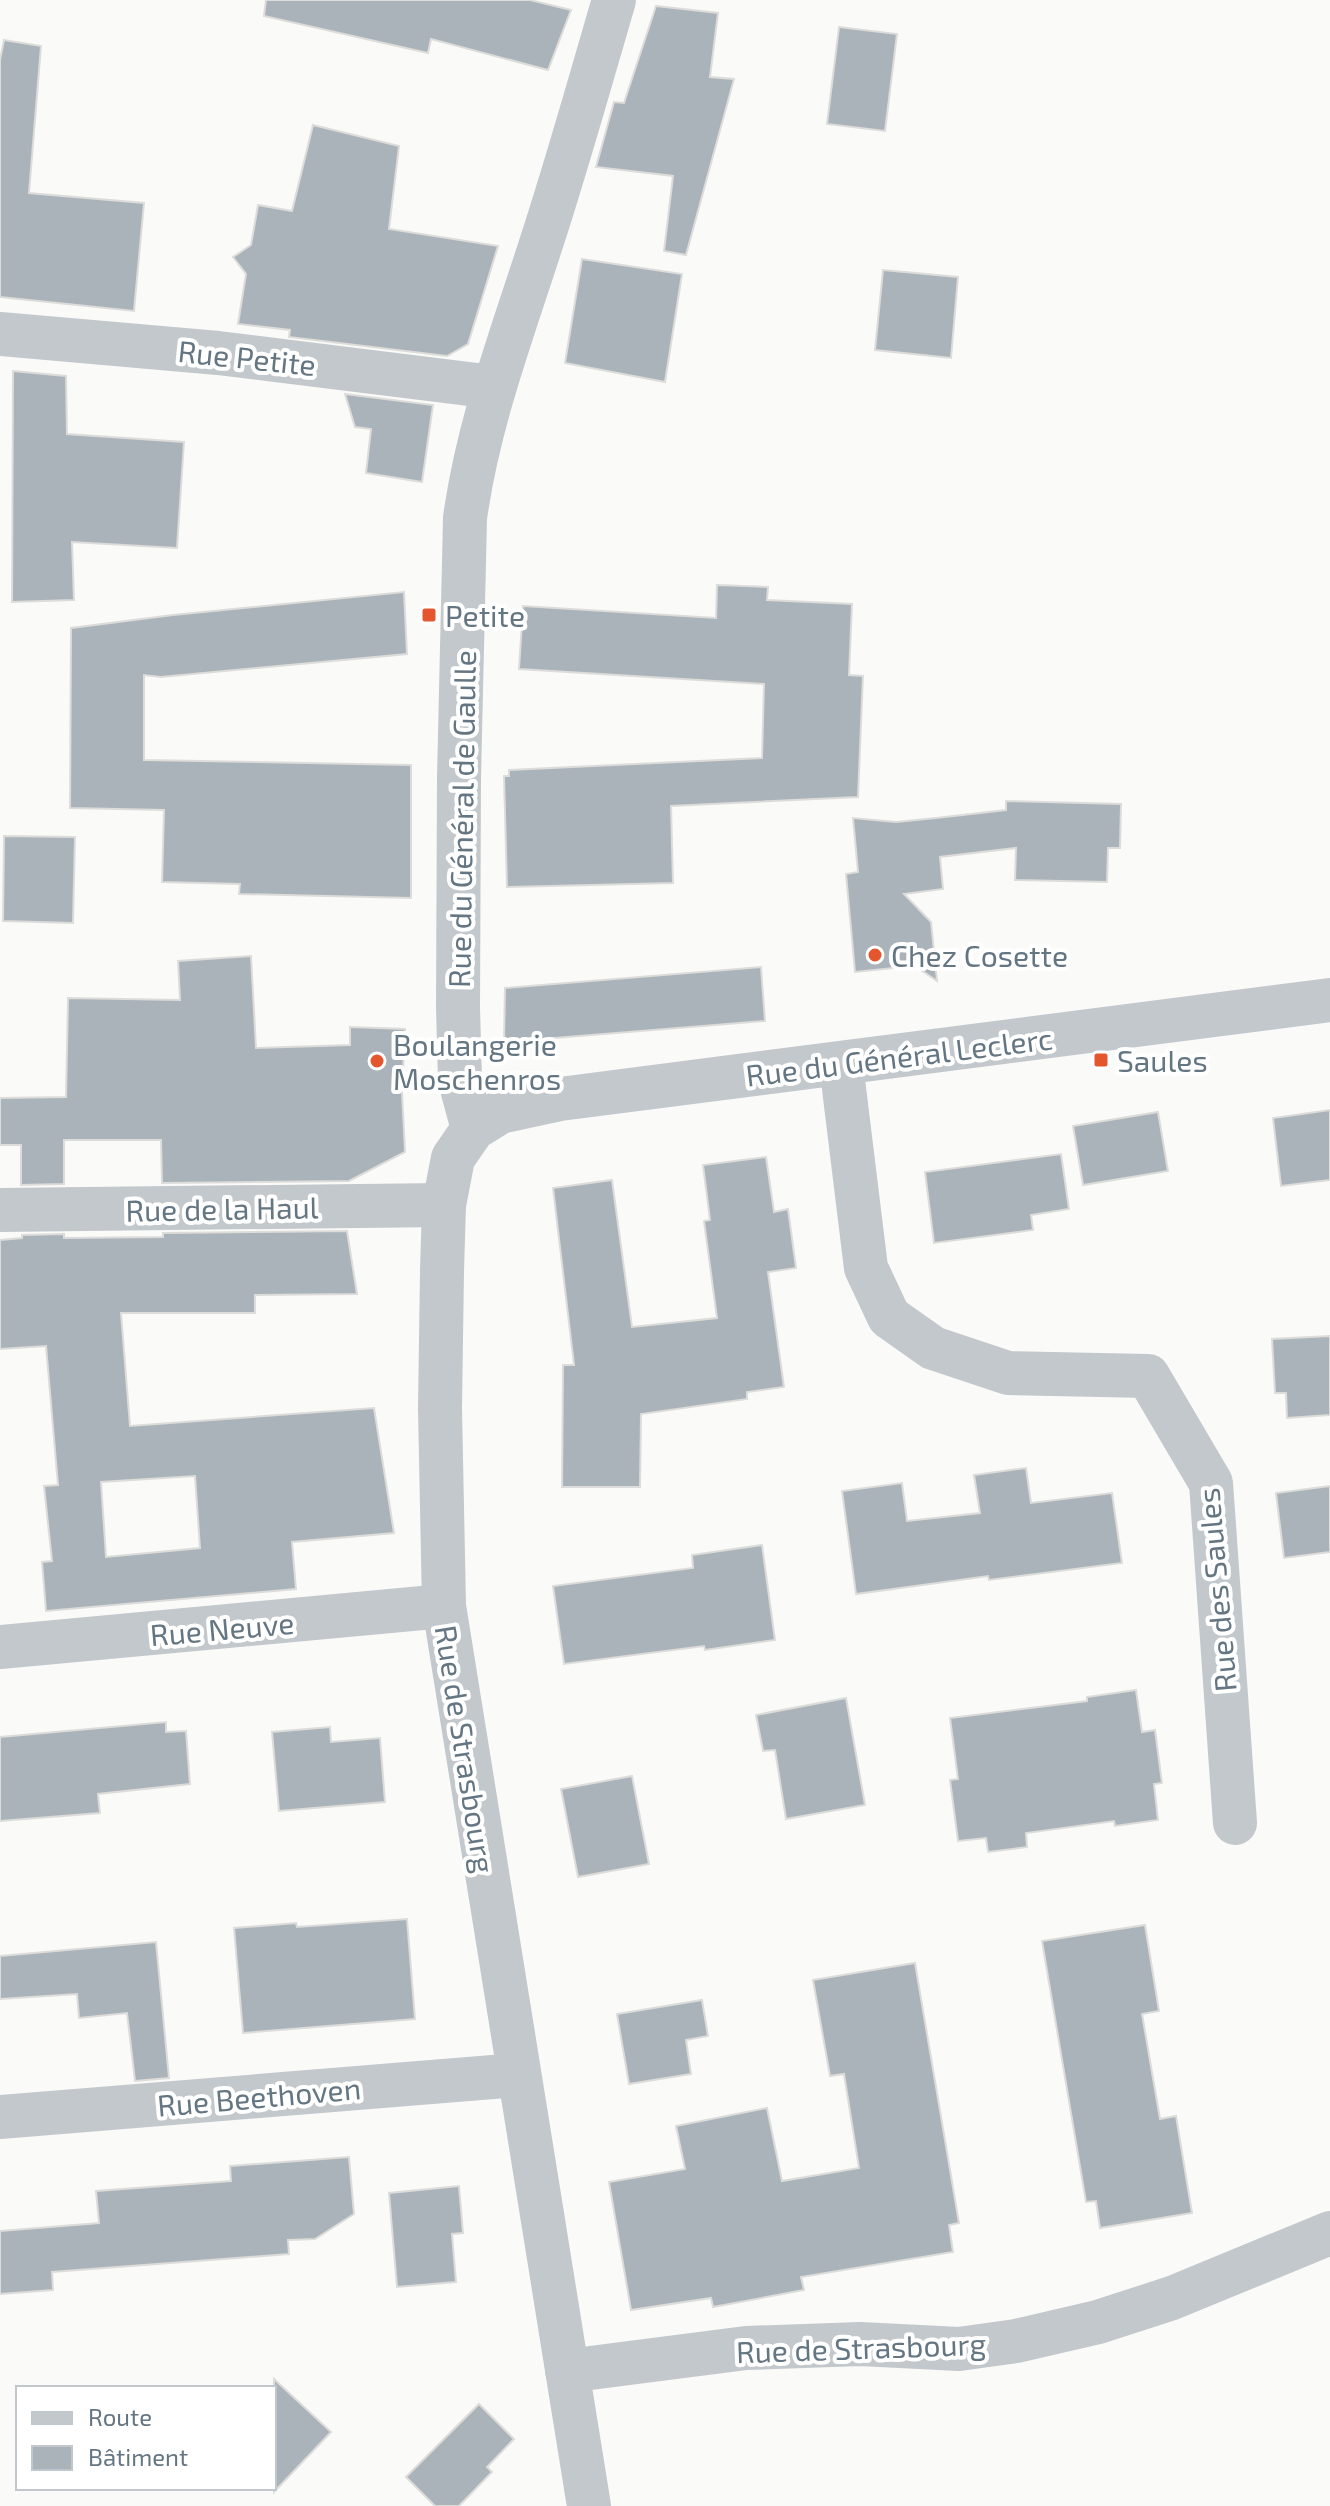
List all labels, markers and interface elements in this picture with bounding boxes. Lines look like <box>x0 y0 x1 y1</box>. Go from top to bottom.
street label: Rue Petite <box>176 332 318 382</box>
place label: Petite <box>445 597 525 633</box>
marker: Petite <box>420 606 438 624</box>
street label: Rue du Général de Gaulle <box>440 650 482 988</box>
place label: Chez Cosette <box>891 937 1068 973</box>
marker: Chez Cosette <box>866 946 884 964</box>
street label: Rue du Général Leclerc <box>744 1019 1054 1093</box>
place label: Boulangerie Moschenros <box>393 1026 561 1096</box>
place label: Saules <box>1117 1042 1208 1078</box>
marker: Saules <box>1092 1051 1110 1069</box>
marker: Boulangerie Moschenros <box>368 1052 386 1070</box>
street label: Rue de la Haul <box>125 1188 319 1228</box>
street label: Rue des Saules <box>1189 1487 1243 1693</box>
street label: Rue Neuve <box>148 1604 296 1652</box>
street label: Rue de Strasbourg <box>429 1623 503 1876</box>
street label: Rue Beethoven <box>156 2069 362 2123</box>
street label: Rue de Strasbourg <box>735 2325 987 2369</box>
legend <box>16 2386 276 2490</box>
text: Route <box>88 2402 152 2431</box>
text: Bâtiment <box>88 2442 188 2471</box>

